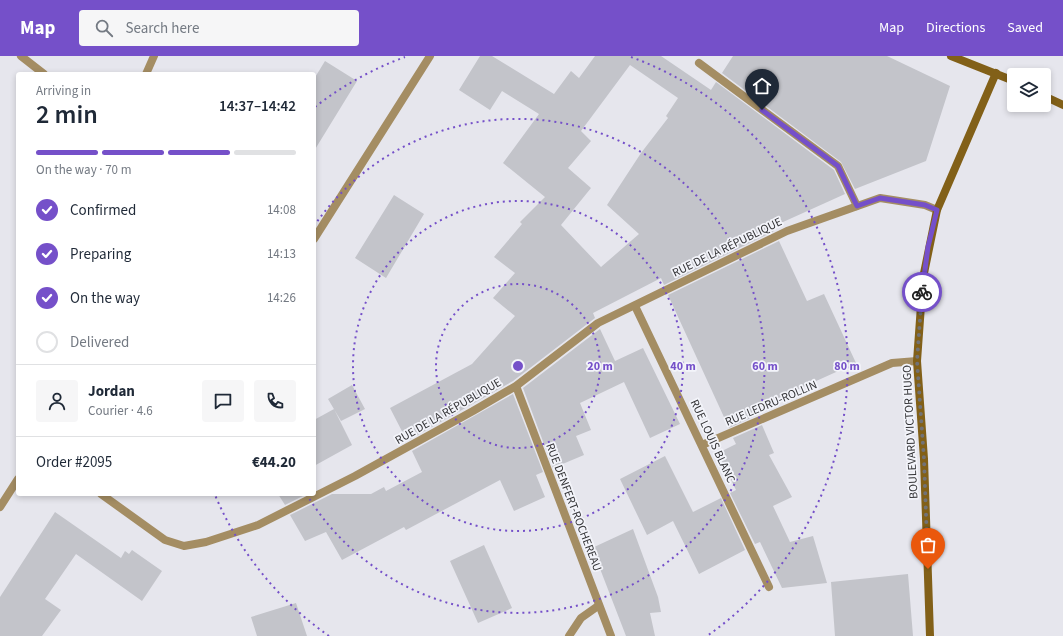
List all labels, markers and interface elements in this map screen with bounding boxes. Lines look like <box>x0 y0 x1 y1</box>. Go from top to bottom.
search box <box>79 10 359 46</box>
text: Map <box>20 15 55 42</box>
icon: search <box>93 17 115 39</box>
text: Search here <box>125 18 199 39</box>
text: Map <box>879 18 904 38</box>
text: Directions <box>926 18 985 38</box>
text: Saved <box>1007 18 1043 38</box>
map controls <box>1007 68 1051 112</box>
button: layers <box>1007 68 1051 112</box>
pin <box>745 69 779 110</box>
icon: home <box>751 75 773 97</box>
text: Arriving in <box>36 82 91 100</box>
text: 2 min <box>36 96 98 133</box>
text: 14:37–14:42 <box>219 96 296 117</box>
text: On the way · 70 m <box>36 161 131 179</box>
icon: check <box>36 199 58 221</box>
text: Confirmed <box>70 200 136 221</box>
text: 14:08 <box>267 201 296 219</box>
street label: RUE DE LA RÉPUBLIQUE <box>670 214 785 281</box>
icon: check <box>36 243 58 265</box>
text: Preparing <box>70 244 131 265</box>
text: 14:13 <box>267 245 296 263</box>
courier <box>902 272 942 312</box>
icon: bike <box>911 281 933 303</box>
icon: check <box>36 287 58 309</box>
text: On the way <box>70 288 140 309</box>
text: 14:26 <box>267 289 296 307</box>
text: Delivered <box>70 332 129 353</box>
text: 20 m <box>587 358 613 375</box>
text: 40 m <box>670 358 696 375</box>
text: 60 m <box>752 358 778 375</box>
text: 80 m <box>834 358 860 375</box>
centre of rings <box>511 359 525 373</box>
street label: BOULEVARD VICTOR HUGO <box>898 364 923 499</box>
street label: RUE DE LA RÉPUBLIQUE <box>392 374 504 449</box>
street label: RUE LEDRU-ROLLIN <box>723 376 820 431</box>
button: person <box>36 380 78 422</box>
button: chat <box>202 380 244 422</box>
button: phone <box>254 380 296 422</box>
text: Jordan <box>88 381 135 402</box>
street label: RUE LOUIS BLANC <box>686 397 739 486</box>
text: Courier · 4.6 <box>88 402 153 420</box>
street label: RUE DENFERT-ROCHEREAU <box>541 441 606 574</box>
text: Order #2095 <box>36 452 112 473</box>
text: €44.20 <box>252 452 296 473</box>
pin <box>911 528 945 569</box>
icon: bag <box>917 534 939 556</box>

